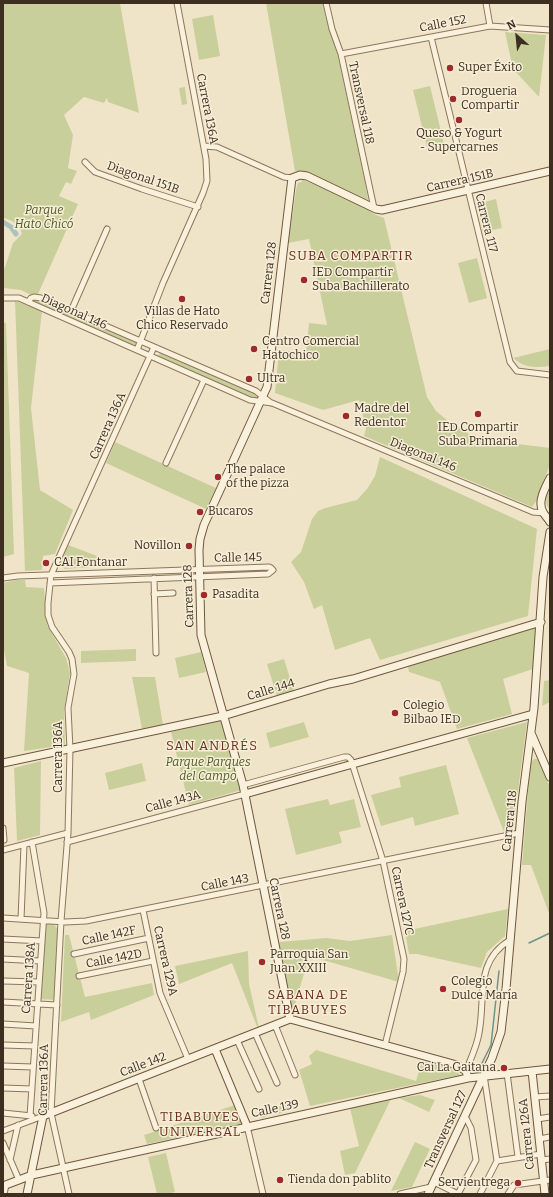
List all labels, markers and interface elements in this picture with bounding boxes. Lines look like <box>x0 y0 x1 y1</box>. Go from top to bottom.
street label: Calle 152 <box>418 12 468 36</box>
north arrow <box>497 16 537 56</box>
text: N <box>505 17 518 33</box>
street label: Transversal 118 <box>345 60 377 146</box>
place label: Super Éxito <box>458 61 522 75</box>
marker: Super Éxito <box>445 63 455 73</box>
street label: Carrera 136A <box>193 72 221 146</box>
place label: Drogueria Compartir <box>461 85 519 113</box>
marker: Drogueria Compartir <box>448 94 458 104</box>
marker: Queso & Yogurt - Supercarnes <box>454 115 464 125</box>
place label: Queso & Yogurt - Supercarnes <box>416 127 502 155</box>
street label: Diagonal 151B <box>105 159 181 197</box>
street label: Carrera 151B <box>425 166 495 196</box>
street label: Carrera 117 <box>472 192 500 254</box>
park label: Parque Hato Chicó <box>15 204 73 232</box>
street label: Carrera 128 <box>258 241 280 305</box>
district label: SUBA COMPARTIR <box>289 248 413 264</box>
place label: IED Compartir Suba Bachillerato <box>312 266 409 294</box>
marker: IED Compartir Suba Bachillerato <box>299 275 309 285</box>
street label: Diagonal 146 <box>39 291 109 333</box>
marker: Villas de Hato Chico Reservado <box>177 294 187 304</box>
place label: Villas de Hato Chico Reservado <box>136 305 228 333</box>
place label: Centro Comercial Hatochico <box>262 335 359 363</box>
marker: Centro Comercial Hatochico <box>249 344 259 354</box>
place label: Ultra <box>257 372 285 386</box>
marker: Ultra <box>244 374 254 384</box>
street label: Carrera 136A <box>87 390 129 462</box>
place label: Madre del Redentor <box>354 402 409 430</box>
marker: IED Compartir Suba Primaria <box>473 409 483 419</box>
marker: Madre del Redentor <box>341 411 351 421</box>
place label: IED Compartir Suba Primaria <box>438 421 518 449</box>
street label: Diagonal 146 <box>387 435 459 475</box>
place label: The palace of the pizza <box>226 463 289 491</box>
marker: The palace of the pizza <box>213 472 223 482</box>
place label: Bucaros <box>208 505 253 519</box>
marker: Bucaros <box>195 507 205 517</box>
place label: Novillon <box>134 539 181 553</box>
marker: Novillon <box>184 541 194 551</box>
street label: Calle 145 <box>214 550 262 566</box>
place label: CAI Fontanar <box>54 556 127 570</box>
marker: CAI Fontanar <box>41 558 51 568</box>
street label: Carrera 128 <box>181 564 197 628</box>
place label: Pasadita <box>212 588 259 602</box>
marker: Pasadita <box>199 590 209 600</box>
street label: Calle 144 <box>246 676 296 704</box>
place label: Colegio Bilbao IED <box>403 699 461 727</box>
marker: Colegio Bilbao IED <box>390 708 400 718</box>
street label: Carrera 136A <box>52 721 66 793</box>
district label: SAN ANDRÉS <box>166 738 258 754</box>
park label: Parque Parques del Campo <box>165 756 251 784</box>
street label: Calle 143A <box>144 788 202 816</box>
street label: Carrera 118 <box>500 790 520 852</box>
street label: Carrera 127C <box>388 865 416 937</box>
street label: Calle 143 <box>200 871 250 895</box>
street label: Carrera 128 <box>265 877 293 941</box>
street label: Calle 142F <box>81 923 137 949</box>
street label: Carrera 129A <box>150 924 180 998</box>
street label: Carrera 138A <box>19 942 39 1014</box>
street label: Calle 142D <box>85 946 143 972</box>
place label: Parroquia San Juan XXIII <box>270 948 348 976</box>
marker: Parroquia San Juan XXIII <box>257 957 267 967</box>
place label: Colegio Dulce María <box>451 975 517 1003</box>
marker: Colegio Dulce María <box>438 984 448 994</box>
district label: SABANA DE TIBABUYES <box>268 987 348 1018</box>
street label: Carrera 136A <box>36 1044 52 1116</box>
street label: Calle 142 <box>118 1050 168 1080</box>
place label: Cai La Gaitana <box>417 1061 496 1075</box>
marker: Cai La Gaitana <box>499 1063 509 1073</box>
street label: Transversal 127 <box>422 1089 470 1171</box>
street label: Calle 139 <box>250 1097 300 1121</box>
street label: Carrera 126A <box>516 1098 538 1170</box>
district label: TIBABUYES UNIVERSAL <box>159 1109 241 1140</box>
place label: Tienda don pablito <box>288 1173 391 1187</box>
marker: Tienda don pablito <box>275 1175 285 1185</box>
place label: Servientrega <box>438 1176 510 1190</box>
marker: Servientrega <box>513 1178 523 1188</box>

